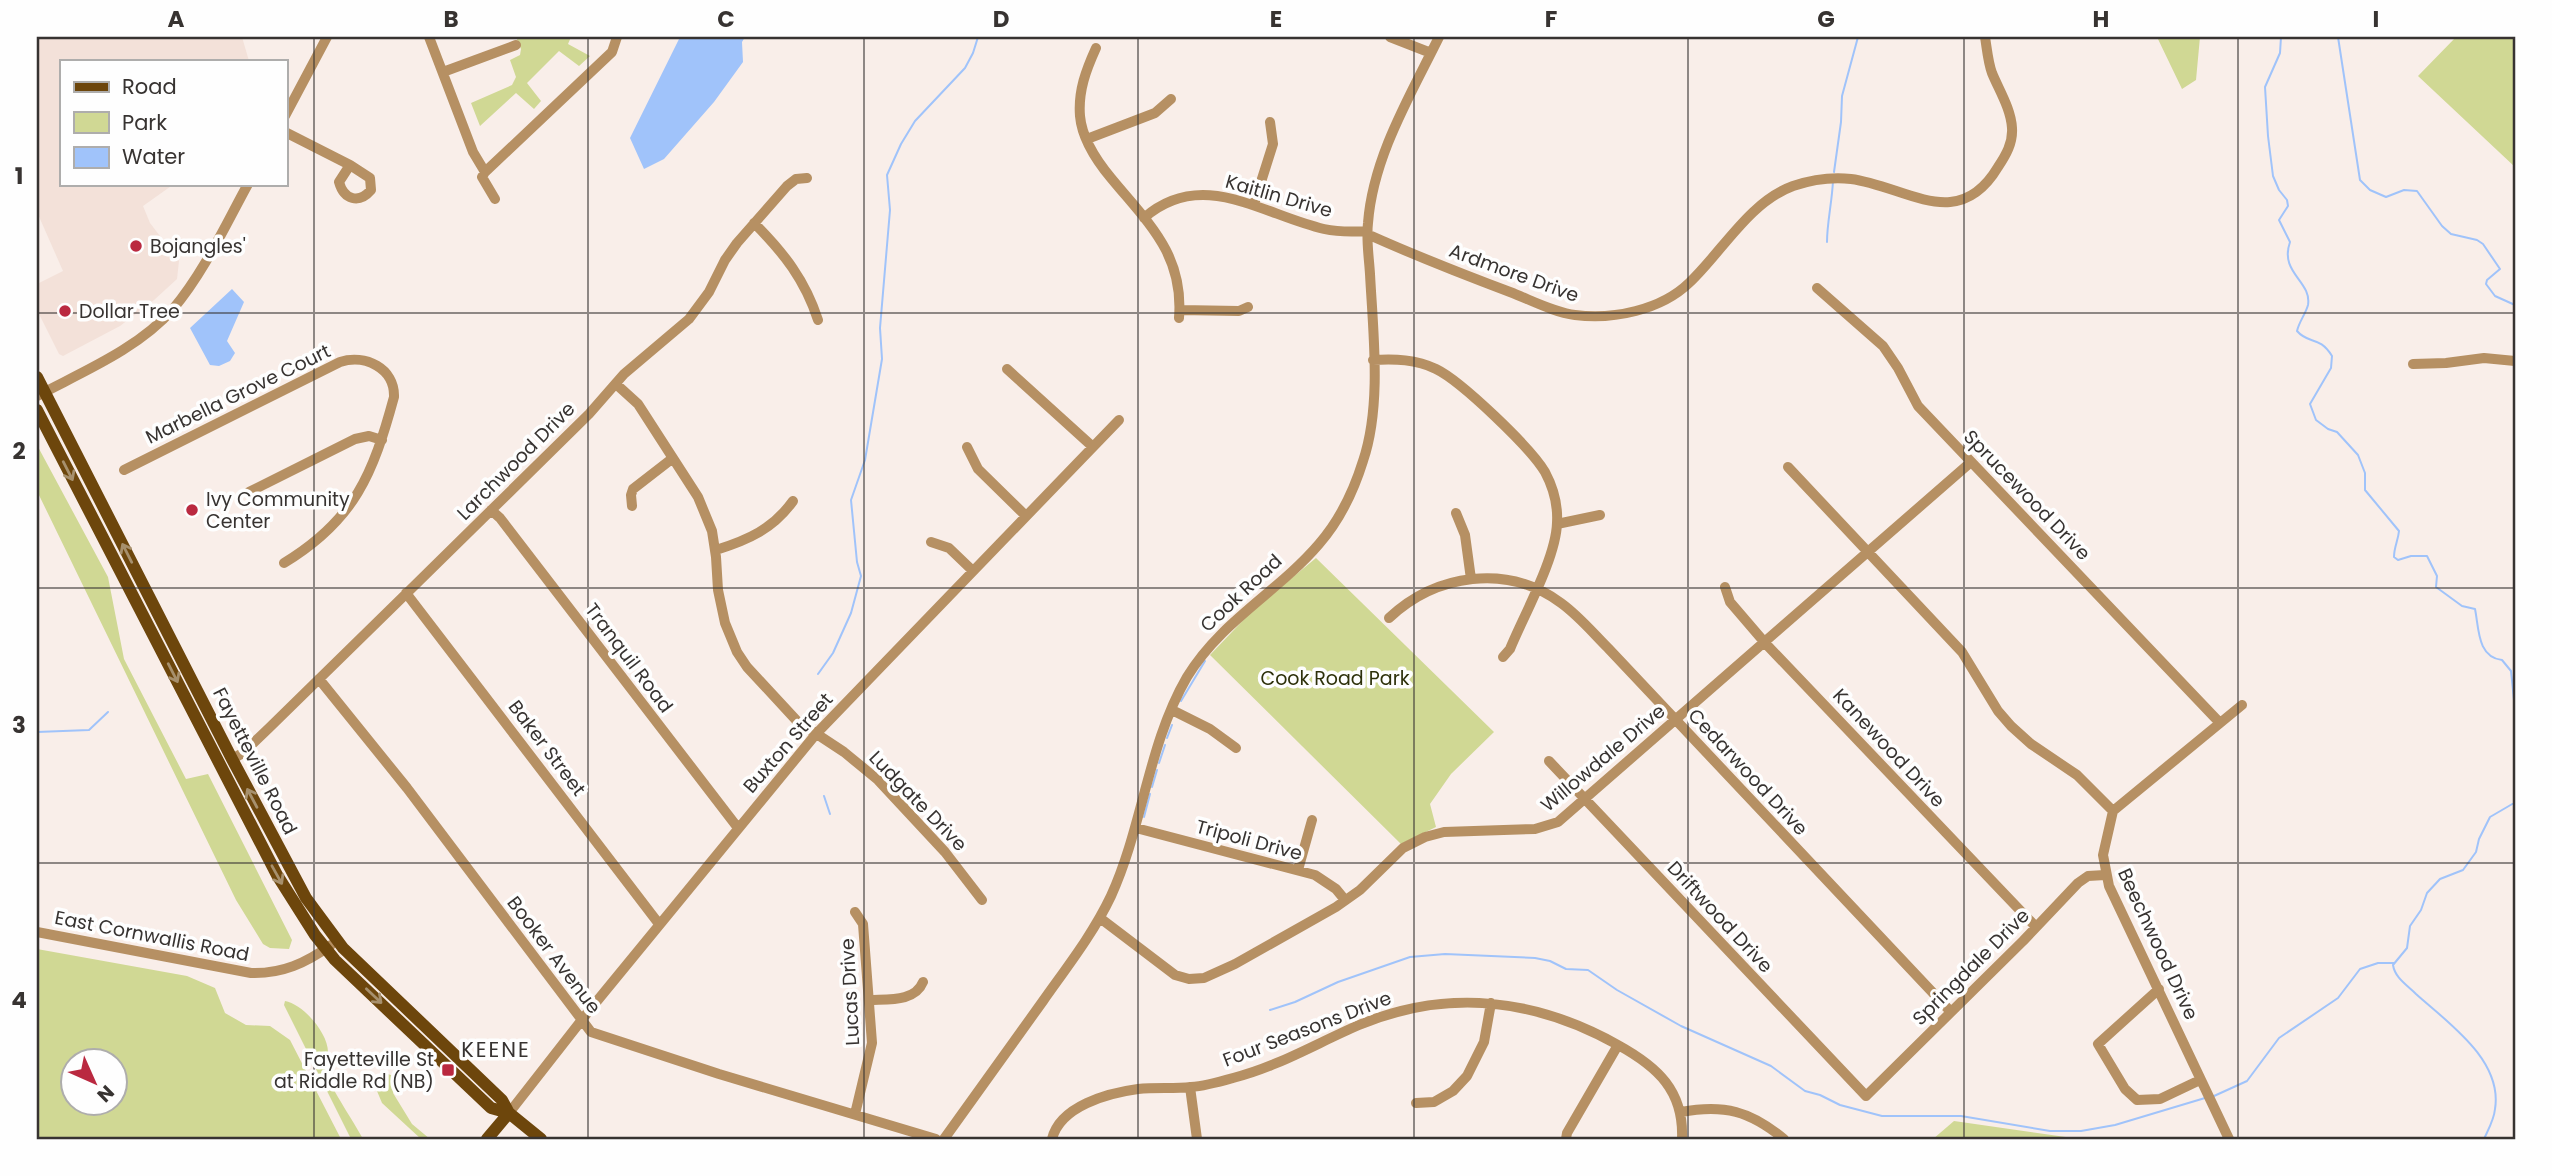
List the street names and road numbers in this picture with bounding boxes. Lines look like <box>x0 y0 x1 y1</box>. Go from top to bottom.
street label: Kaitlin Drive <box>1222 168 1336 224</box>
street label: Ardmore Drive <box>1445 237 1583 309</box>
street label: Marbella Grove Court <box>141 337 335 451</box>
street label: Larchwood Drive <box>451 396 581 526</box>
street label: Sprucewood Drive <box>1958 424 2096 566</box>
street label: Cook Road <box>1194 548 1288 638</box>
street label: Tranquil Road <box>579 597 679 719</box>
street label: Fayetteville Road <box>206 683 304 839</box>
street label: Kanewood Drive <box>1827 683 1951 813</box>
street label: Buxton Street <box>737 687 839 799</box>
street label: Baker Street <box>502 694 592 802</box>
street label: Willowdale Drive <box>1535 698 1671 818</box>
street label: Cedarwood Drive <box>1682 703 1814 841</box>
street label: Ludgate Drive <box>863 745 973 857</box>
street label: Tripoli Drive <box>1193 813 1305 867</box>
street label: Driftwood Drive <box>1661 855 1779 979</box>
street label: Beechwood Drive <box>2111 864 2205 1024</box>
street label: Booker Avenue <box>501 891 607 1019</box>
street label: Springdale Drive <box>1906 902 2036 1032</box>
street label: East Cornwallis Road <box>53 904 251 968</box>
street label: Lucas Drive <box>834 938 866 1046</box>
street label: Four Seasons Drive <box>1219 984 1395 1074</box>

